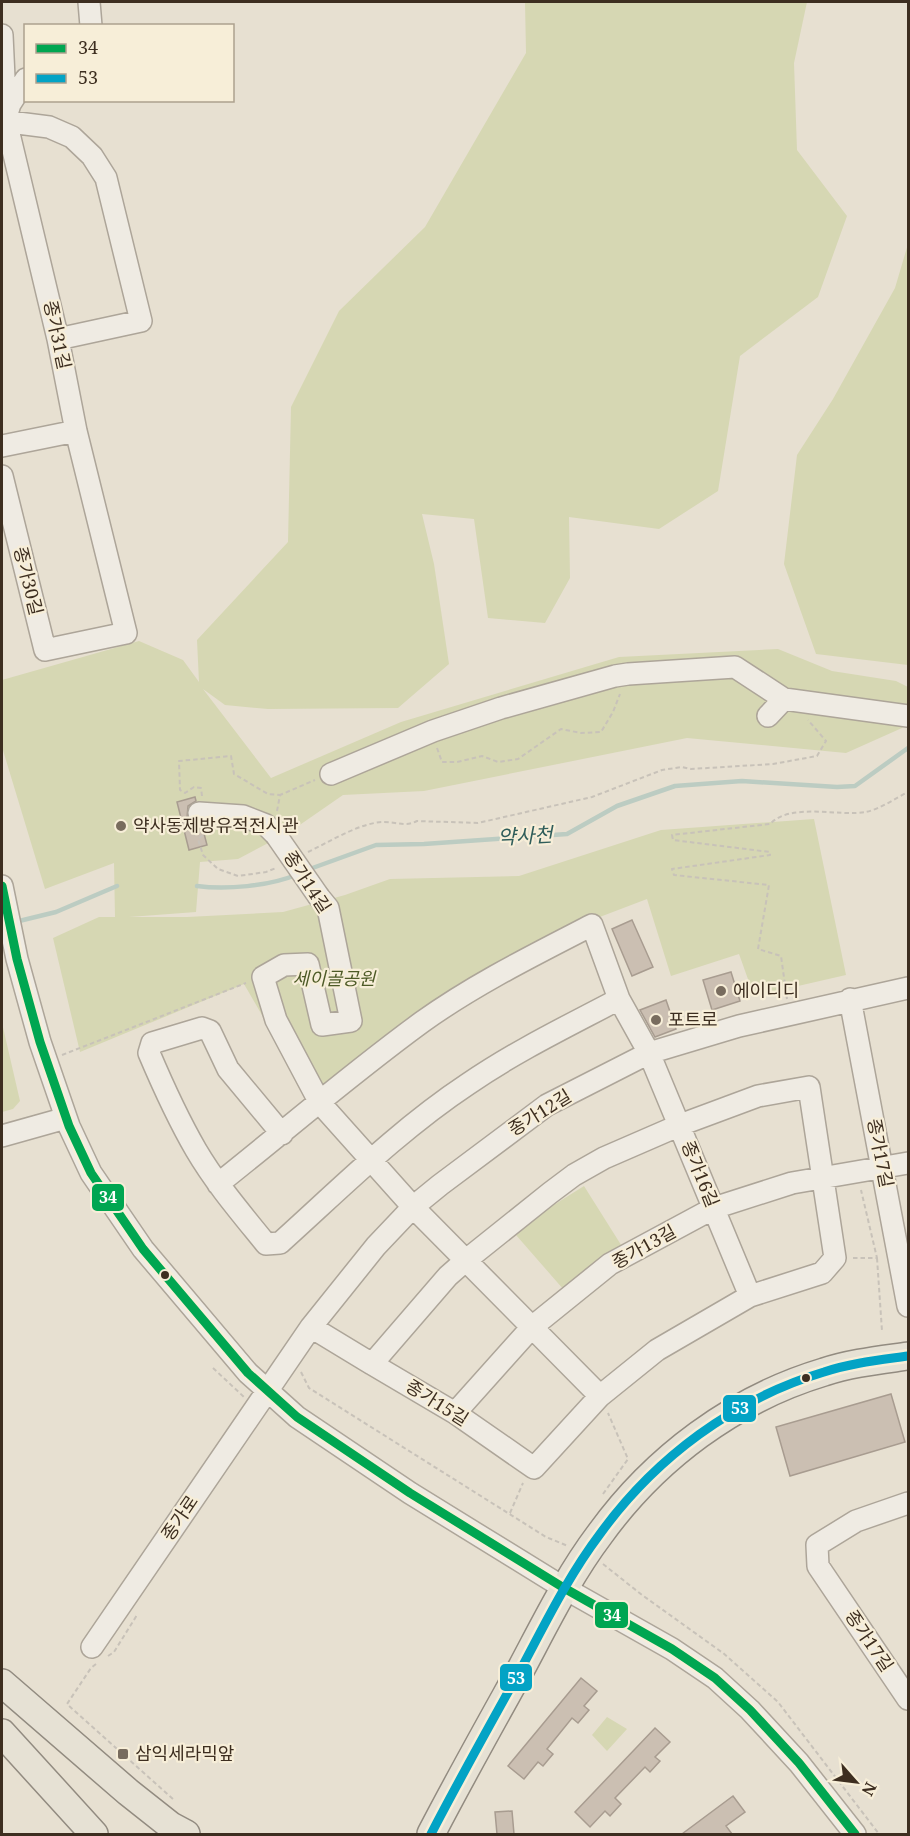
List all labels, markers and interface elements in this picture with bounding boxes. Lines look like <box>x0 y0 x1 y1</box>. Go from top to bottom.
legend <box>24 24 234 102</box>
text: 34 <box>78 35 98 59</box>
text: 53 <box>78 65 98 89</box>
street label: 종가31길 <box>39 298 77 371</box>
street label: 종가30길 <box>9 544 49 618</box>
place label: 약사동제방유적전시관 <box>133 813 299 837</box>
marker: 약사동제방유적전시관 <box>114 819 128 833</box>
water label: 약사천 <box>497 820 556 850</box>
street label: 종가14길 <box>279 846 337 917</box>
park label: 세이골공원 <box>293 966 377 990</box>
place label: 에이디디 <box>733 978 799 1002</box>
marker: 에이디디 <box>714 984 728 998</box>
place label: 포트로 <box>668 1007 718 1031</box>
marker: 포트로 <box>649 1013 663 1027</box>
street label: 종가12길 <box>504 1083 575 1141</box>
street label: 종가17길 <box>863 1116 899 1189</box>
street label: 종가16길 <box>677 1137 725 1210</box>
line badge: 34 <box>91 1183 125 1212</box>
text: 34 <box>99 1186 117 1208</box>
street label: 종가13길 <box>607 1219 680 1274</box>
unlabelled marker <box>159 1269 171 1281</box>
unlabelled marker <box>800 1372 812 1384</box>
street label: 종가15길 <box>402 1373 473 1431</box>
line badge: 53 <box>722 1394 757 1423</box>
text: 53 <box>731 1397 749 1419</box>
street label: 종가로 <box>155 1490 203 1545</box>
line badge: 34 <box>594 1601 629 1629</box>
text: 34 <box>603 1604 621 1626</box>
street label: 종가17길 <box>840 1605 899 1676</box>
line badge: 53 <box>499 1663 533 1692</box>
text: 53 <box>507 1667 525 1689</box>
place label: 삼익세라믹앞 <box>135 1741 234 1765</box>
marker: 삼익세라믹앞 <box>116 1747 130 1761</box>
north arrow <box>826 1752 886 1812</box>
text: N <box>856 1778 882 1800</box>

